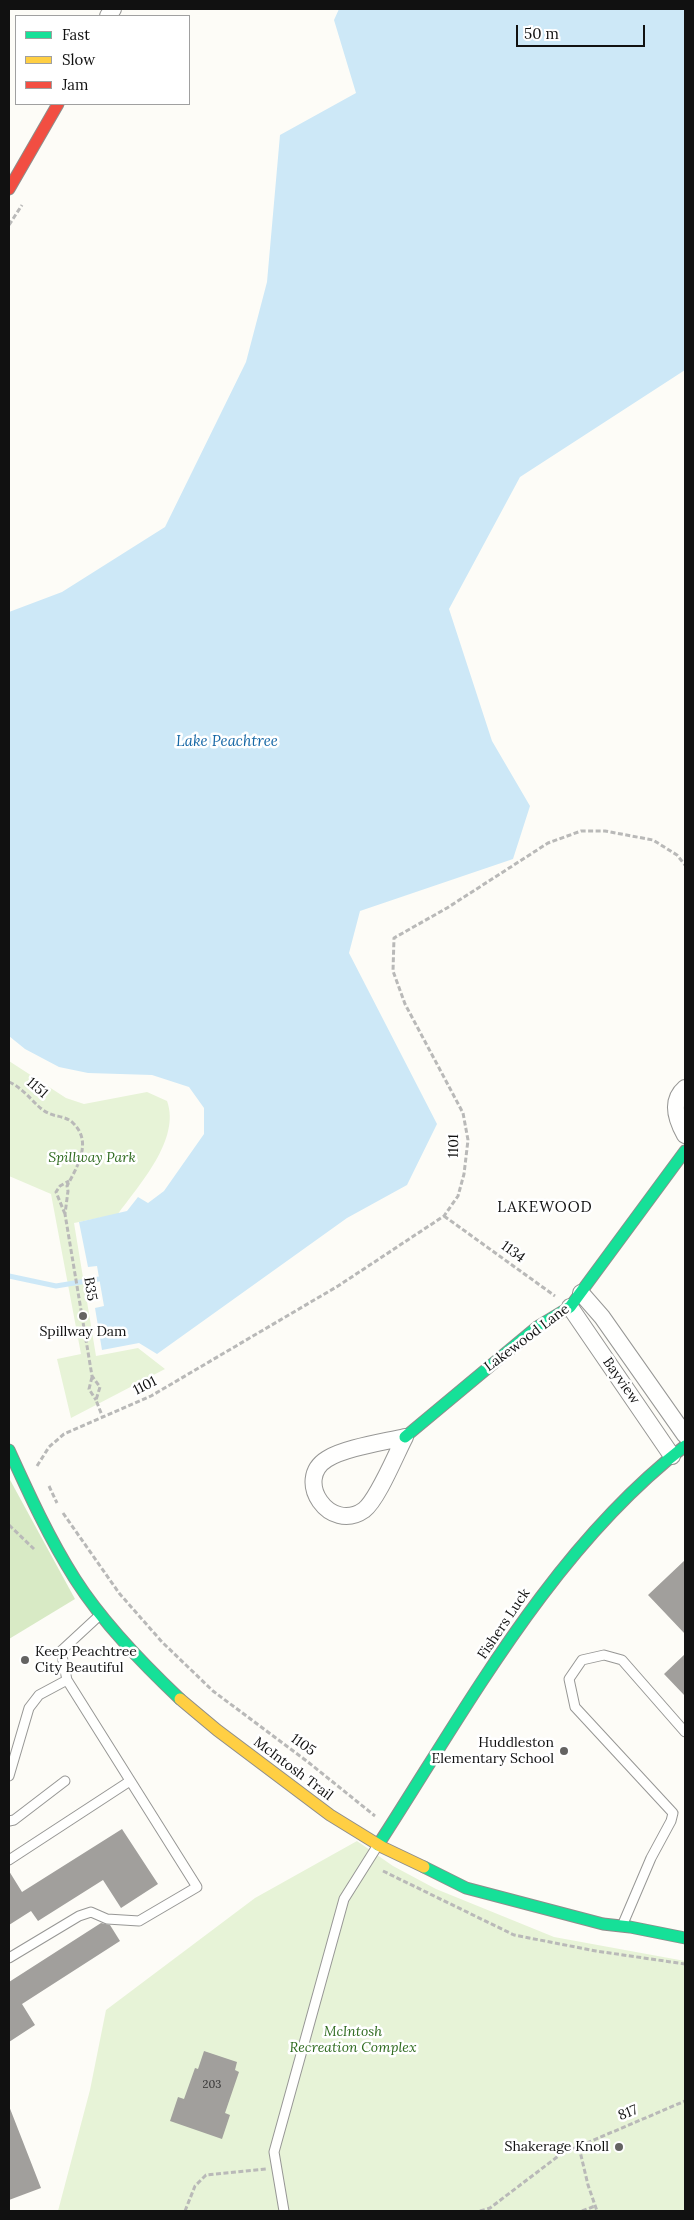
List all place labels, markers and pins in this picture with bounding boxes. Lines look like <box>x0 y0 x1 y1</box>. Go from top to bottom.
marker: Spillway Dam <box>77 1310 89 1322</box>
place label: Spillway Dam <box>39 1324 127 1340</box>
place label: Keep Peachtree City Beautiful <box>35 1644 137 1676</box>
marker: Keep Peachtree City Beautiful <box>19 1654 31 1666</box>
place label: Huddleston Elementary School <box>431 1735 554 1768</box>
marker: Huddleston Elementary School <box>558 1745 570 1757</box>
place label: Shakerage Knoll <box>504 2139 609 2155</box>
marker: Shakerage Knoll <box>613 2141 625 2153</box>

